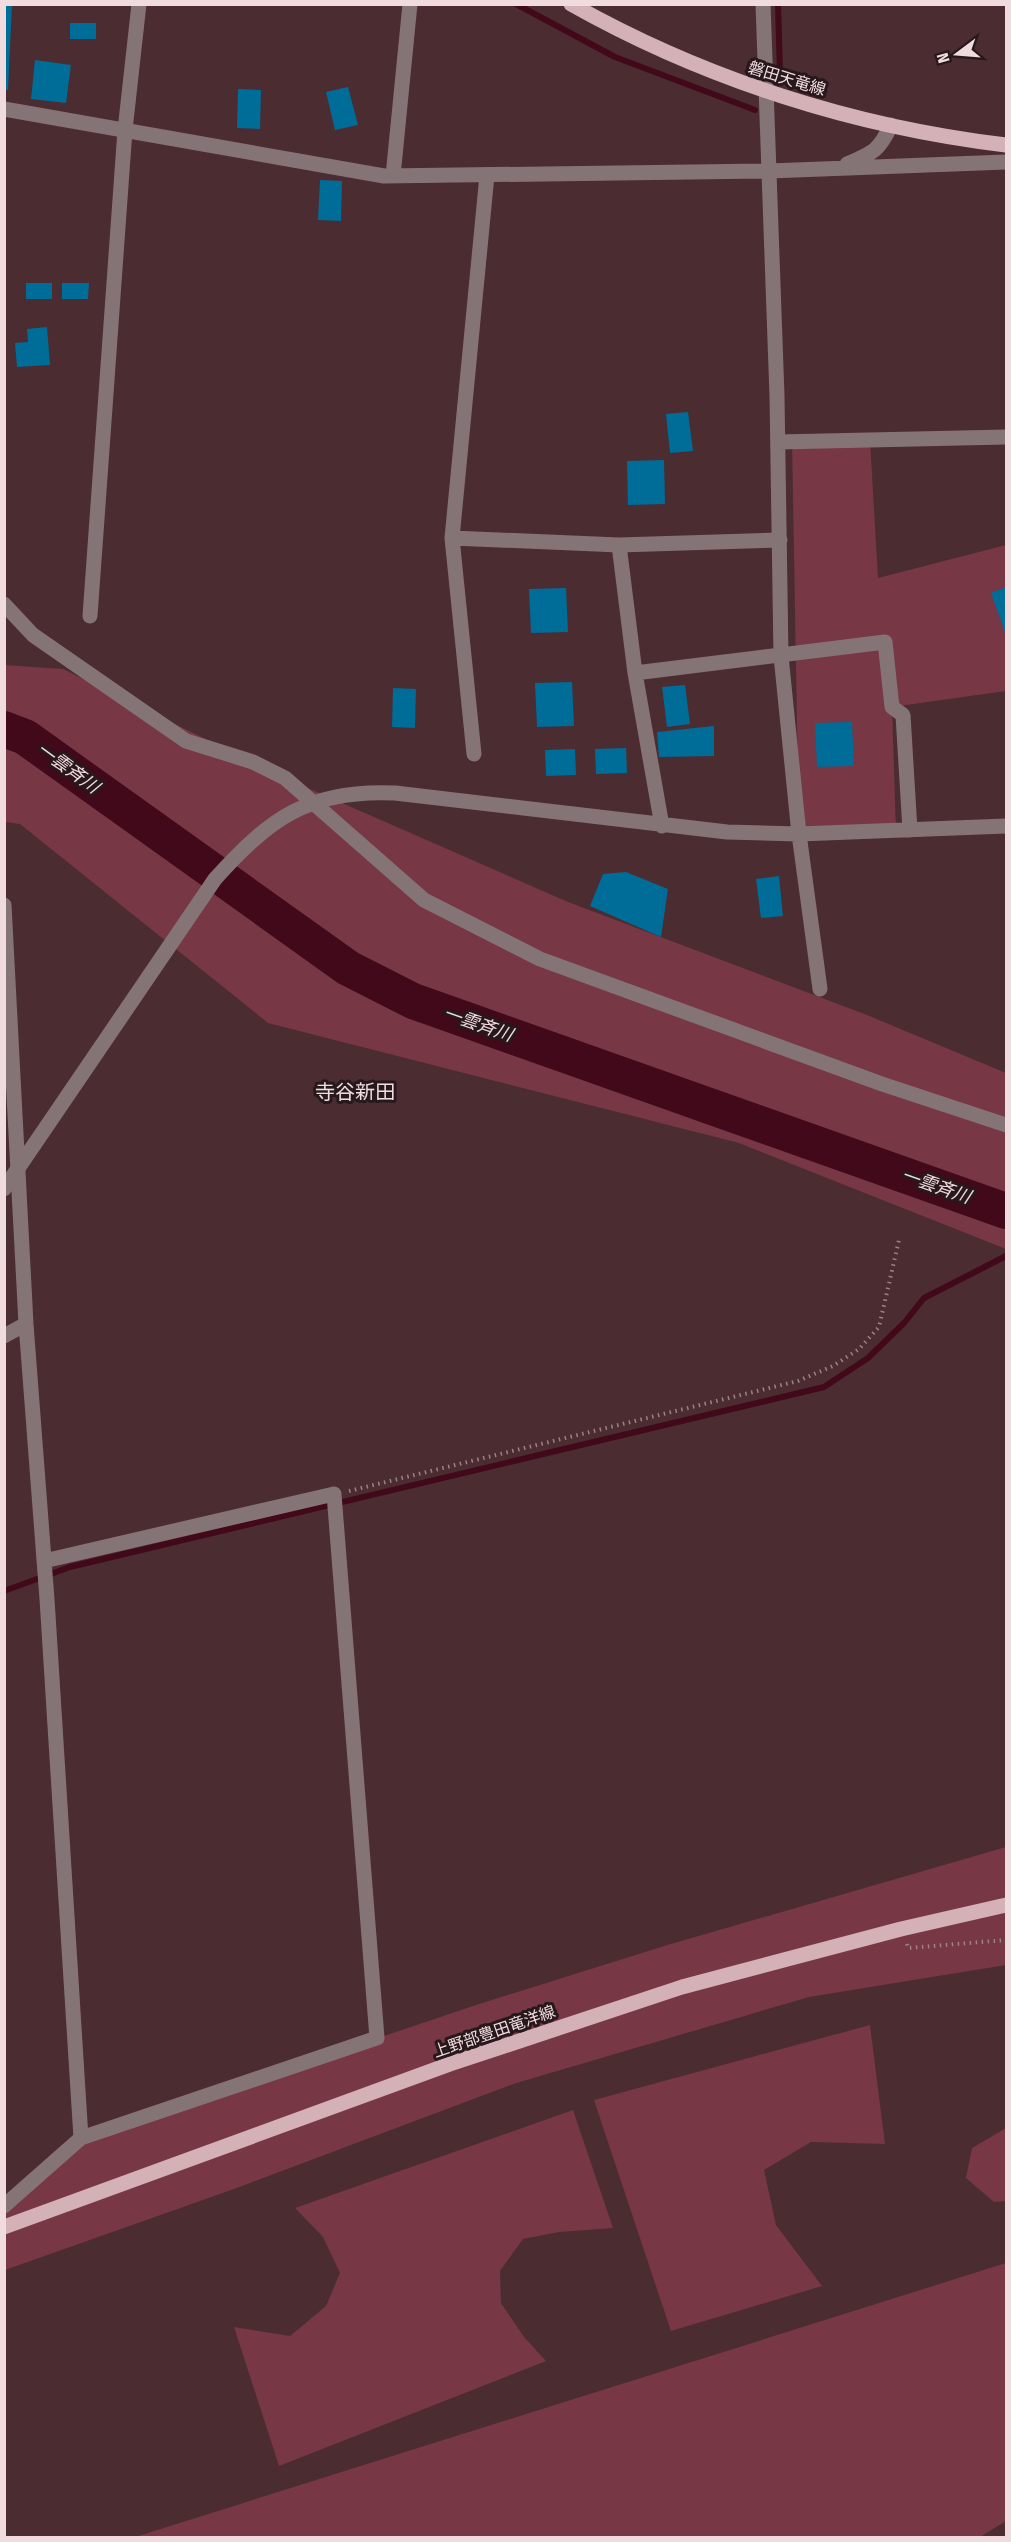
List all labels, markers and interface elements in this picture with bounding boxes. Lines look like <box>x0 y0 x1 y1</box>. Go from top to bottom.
north arrow <box>927 24 987 84</box>
text: N <box>933 51 954 65</box>
street label: 磐田天竜線 <box>746 58 828 99</box>
water label: 一雲斉川 <box>32 738 105 799</box>
water label: 一雲斉川 <box>440 1002 518 1047</box>
district label: 寺谷新田 <box>315 1080 395 1104</box>
water label: 一雲斉川 <box>898 1164 976 1209</box>
street label: 上野部豊田竜洋線 <box>431 2002 558 2061</box>

